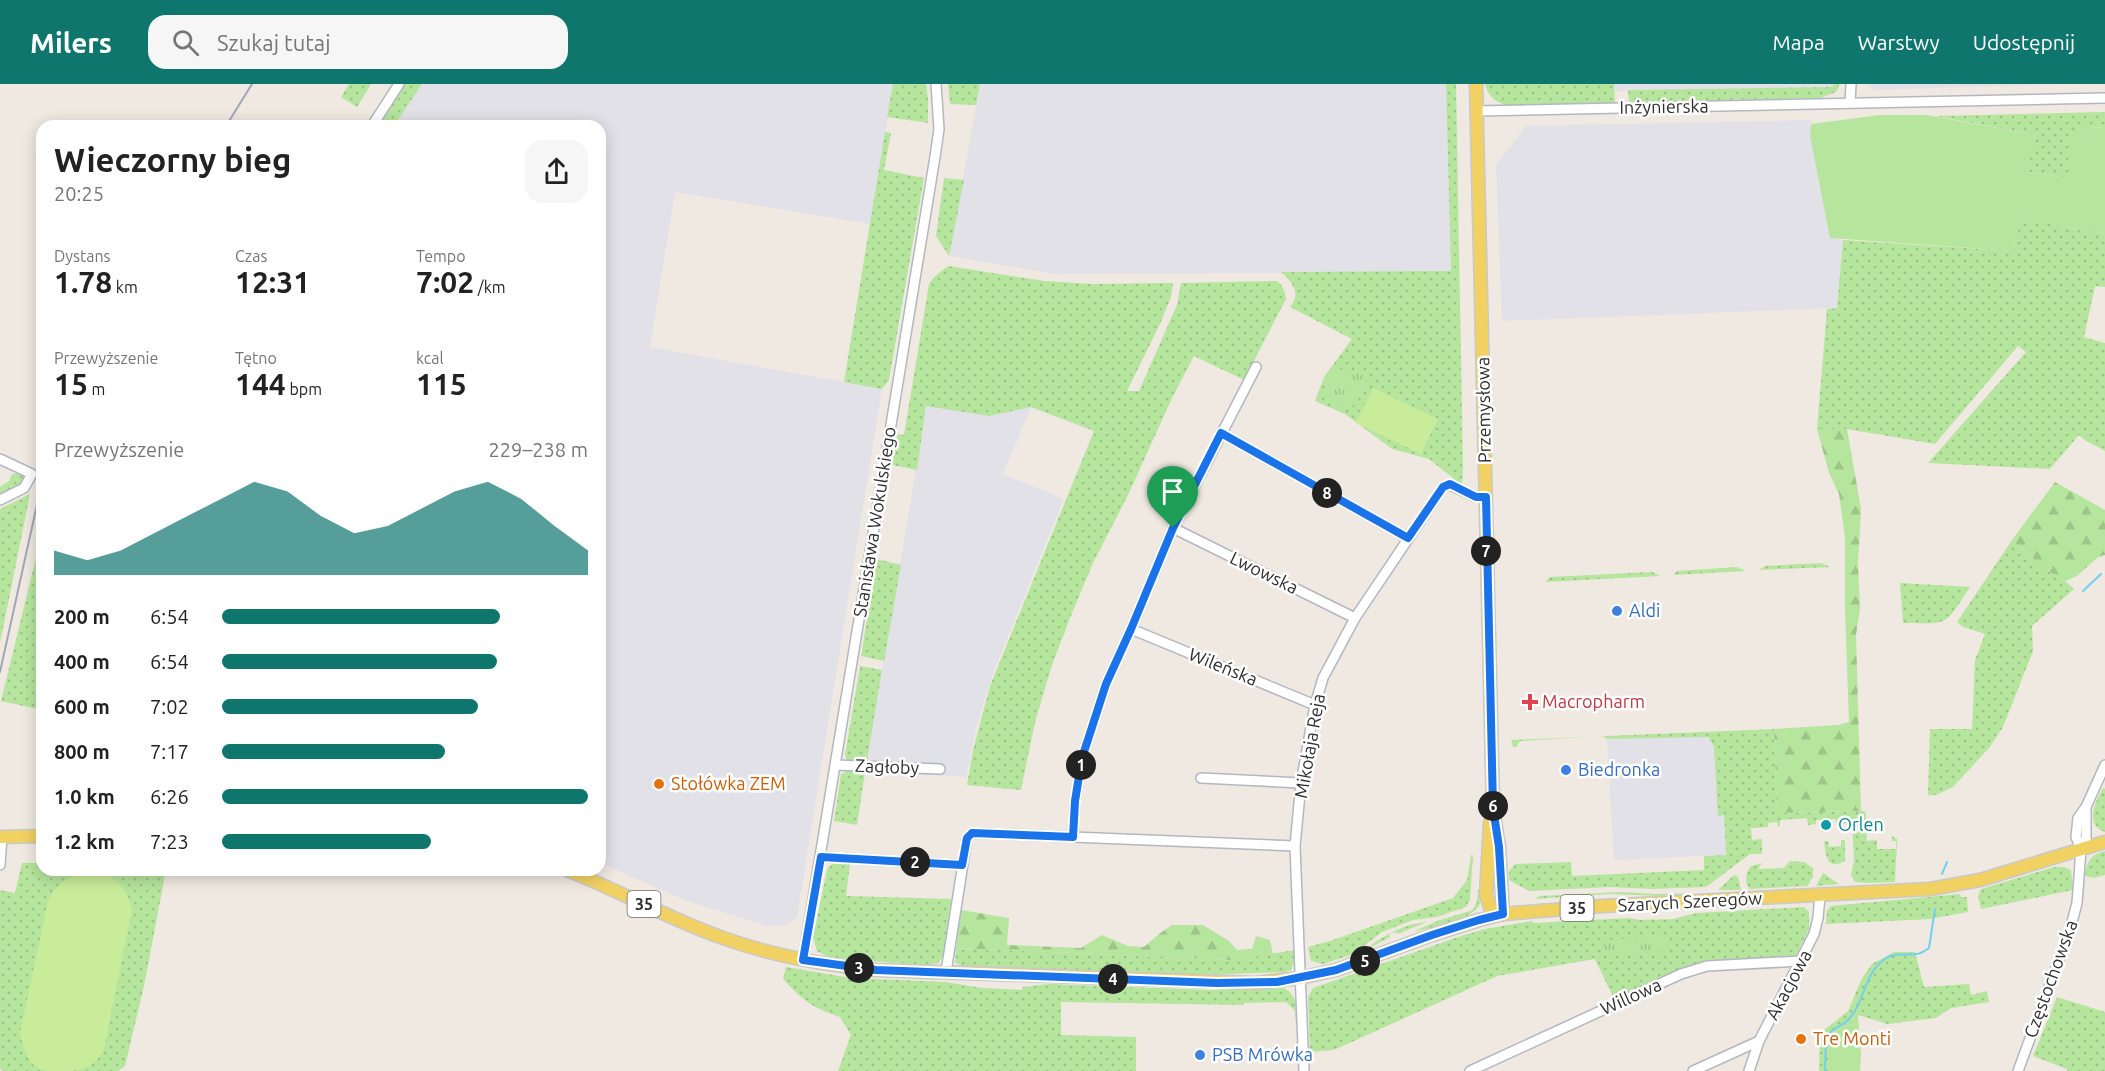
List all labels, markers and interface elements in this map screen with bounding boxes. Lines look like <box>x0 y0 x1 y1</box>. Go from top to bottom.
search box <box>148 15 568 69</box>
icon: search <box>169 26 202 59</box>
text: Milers <box>30 27 112 58</box>
text: Szukaj tutaj <box>217 30 331 55</box>
text: Mapa <box>1773 30 1825 54</box>
text: Warstwy <box>1858 30 1940 54</box>
text: Udostępnij <box>1973 30 2075 54</box>
street label: Inżynierska <box>1619 95 1709 117</box>
button: share <box>525 140 588 203</box>
text: Wieczorny bieg <box>54 141 292 178</box>
text: 20:25 <box>54 182 104 205</box>
text: Dystans <box>54 247 111 265</box>
text: Czas <box>235 247 267 265</box>
text: Tempo <box>416 247 466 265</box>
text: 1.78 <box>54 265 112 299</box>
text: 12:31 <box>235 265 310 299</box>
text: 7:02 <box>416 265 474 299</box>
text: km <box>112 278 138 296</box>
text: /km <box>474 278 506 296</box>
text: Przewyższenie <box>54 349 158 367</box>
text: Tętno <box>235 349 277 367</box>
text: kcal <box>416 349 444 367</box>
street label: Przemysłowa <box>1472 357 1494 463</box>
text: 15 <box>54 367 88 401</box>
text: 144 <box>235 367 286 401</box>
text: 115 <box>416 367 467 401</box>
text: m <box>88 380 105 398</box>
text: bpm <box>286 380 322 398</box>
street label: Stanisława Wokulskiego <box>849 425 899 619</box>
text: Przewyższenie <box>54 438 184 461</box>
text: 229–238 m <box>489 438 588 461</box>
pin <box>1147 466 1198 528</box>
icon: arrive <box>1156 475 1189 508</box>
pin: 8 <box>1312 478 1342 508</box>
text: 8 <box>1322 484 1332 502</box>
pin: 7 <box>1471 536 1501 566</box>
text: 7 <box>1481 542 1491 560</box>
street label: Lwowska <box>1227 547 1302 597</box>
place label: Aldi <box>1629 600 1660 620</box>
marker: Aldi <box>1610 604 1624 618</box>
text: 200 m <box>54 605 110 628</box>
text: 6:54 <box>150 605 189 628</box>
street label: Wileńska <box>1186 643 1261 689</box>
text: 400 m <box>54 650 110 673</box>
text: 6:54 <box>150 650 189 673</box>
place label: Macropharm <box>1542 691 1645 711</box>
street label: Mikołaja Reja <box>1290 692 1328 800</box>
text: 600 m <box>54 695 110 718</box>
text: 7:02 <box>150 695 189 718</box>
marker: Macropharm <box>1523 695 1537 709</box>
text: 800 m <box>54 740 110 763</box>
text: 7:17 <box>150 740 189 763</box>
pin: 1 <box>1066 750 1096 780</box>
street label: Zagłoby <box>855 755 920 777</box>
text: 1 <box>1076 756 1086 774</box>
place label: Biedronka <box>1578 759 1660 779</box>
marker: Biedronka <box>1559 763 1573 777</box>
place label: Stołówka ZEM <box>671 773 786 793</box>
marker: Stołówka ZEM <box>652 777 666 791</box>
text: 1.0 km <box>54 785 115 808</box>
text: 6:26 <box>150 785 189 808</box>
pin: 6 <box>1478 791 1508 821</box>
text: 6 <box>1488 797 1498 815</box>
place label: Orlen <box>1838 814 1884 834</box>
marker: Orlen <box>1819 818 1833 832</box>
text: 1.2 km <box>54 830 115 853</box>
text: 7:23 <box>150 830 189 853</box>
pin: 2 <box>900 847 930 877</box>
text: 2 <box>910 853 920 871</box>
street label: Szarych Szeregów <box>1617 887 1763 915</box>
road number: 35 <box>628 891 660 917</box>
road number: 35 <box>1560 895 1594 921</box>
street label: Częstochowska <box>2019 917 2081 1040</box>
pin: 5 <box>1350 946 1380 976</box>
street label: Akacjowa <box>1761 946 1815 1023</box>
text: 5 <box>1360 952 1370 970</box>
pin: 3 <box>844 953 874 983</box>
text: 3 <box>854 959 864 977</box>
pin: 4 <box>1098 964 1128 994</box>
text: 4 <box>1108 970 1118 988</box>
street label: Willowa <box>1597 974 1664 1018</box>
place label: Tre Monti <box>1813 1028 1891 1048</box>
marker: Tre Monti <box>1794 1032 1808 1046</box>
place label: PSB Mrówka <box>1212 1044 1313 1064</box>
marker: PSB Mrówka <box>1193 1048 1207 1062</box>

